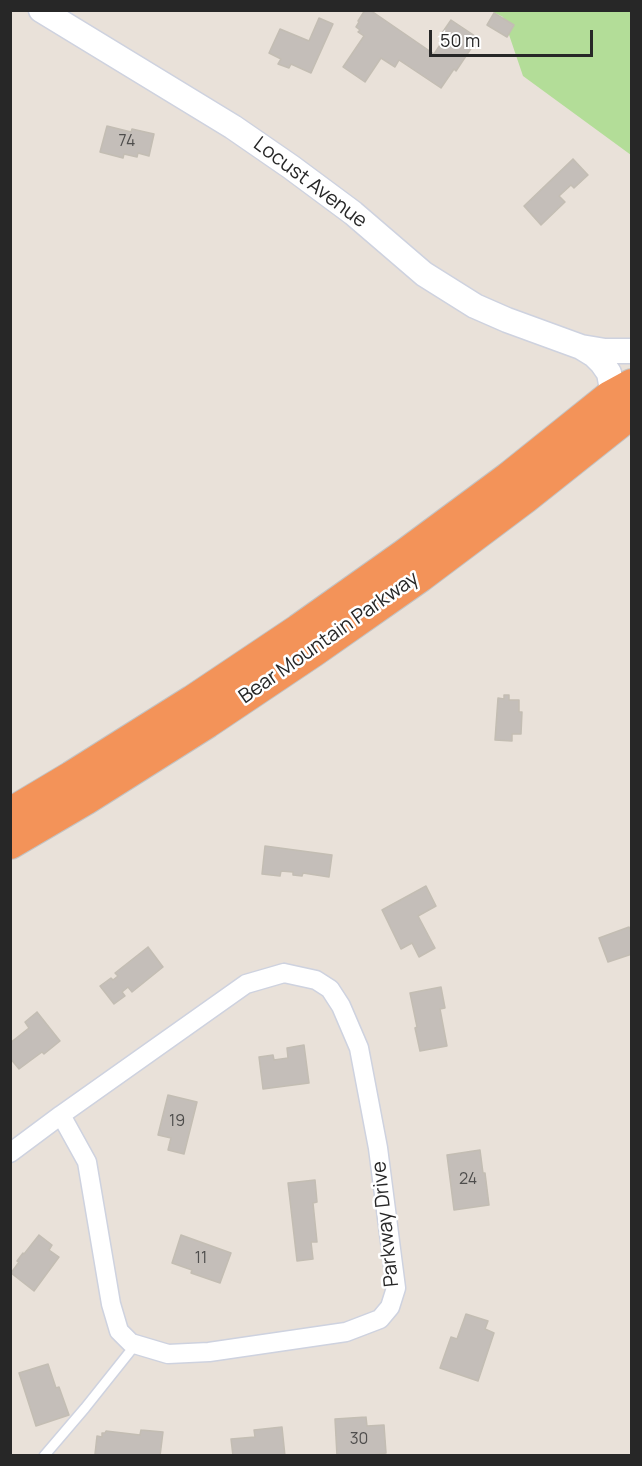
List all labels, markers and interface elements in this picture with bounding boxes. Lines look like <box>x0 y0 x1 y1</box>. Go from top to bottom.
scale bar <box>432 18 596 56</box>
text: 50 m <box>440 28 480 52</box>
house number: 74 <box>119 132 135 152</box>
street label: Locust Avenue <box>248 133 372 233</box>
street label: Bear Mountain Parkway <box>235 567 423 709</box>
house number: 19 <box>169 1112 185 1132</box>
street label: Parkway Drive <box>367 1160 405 1288</box>
house number: 24 <box>459 1170 477 1190</box>
house number: 11 <box>195 1249 207 1269</box>
house number: 30 <box>350 1430 368 1450</box>

